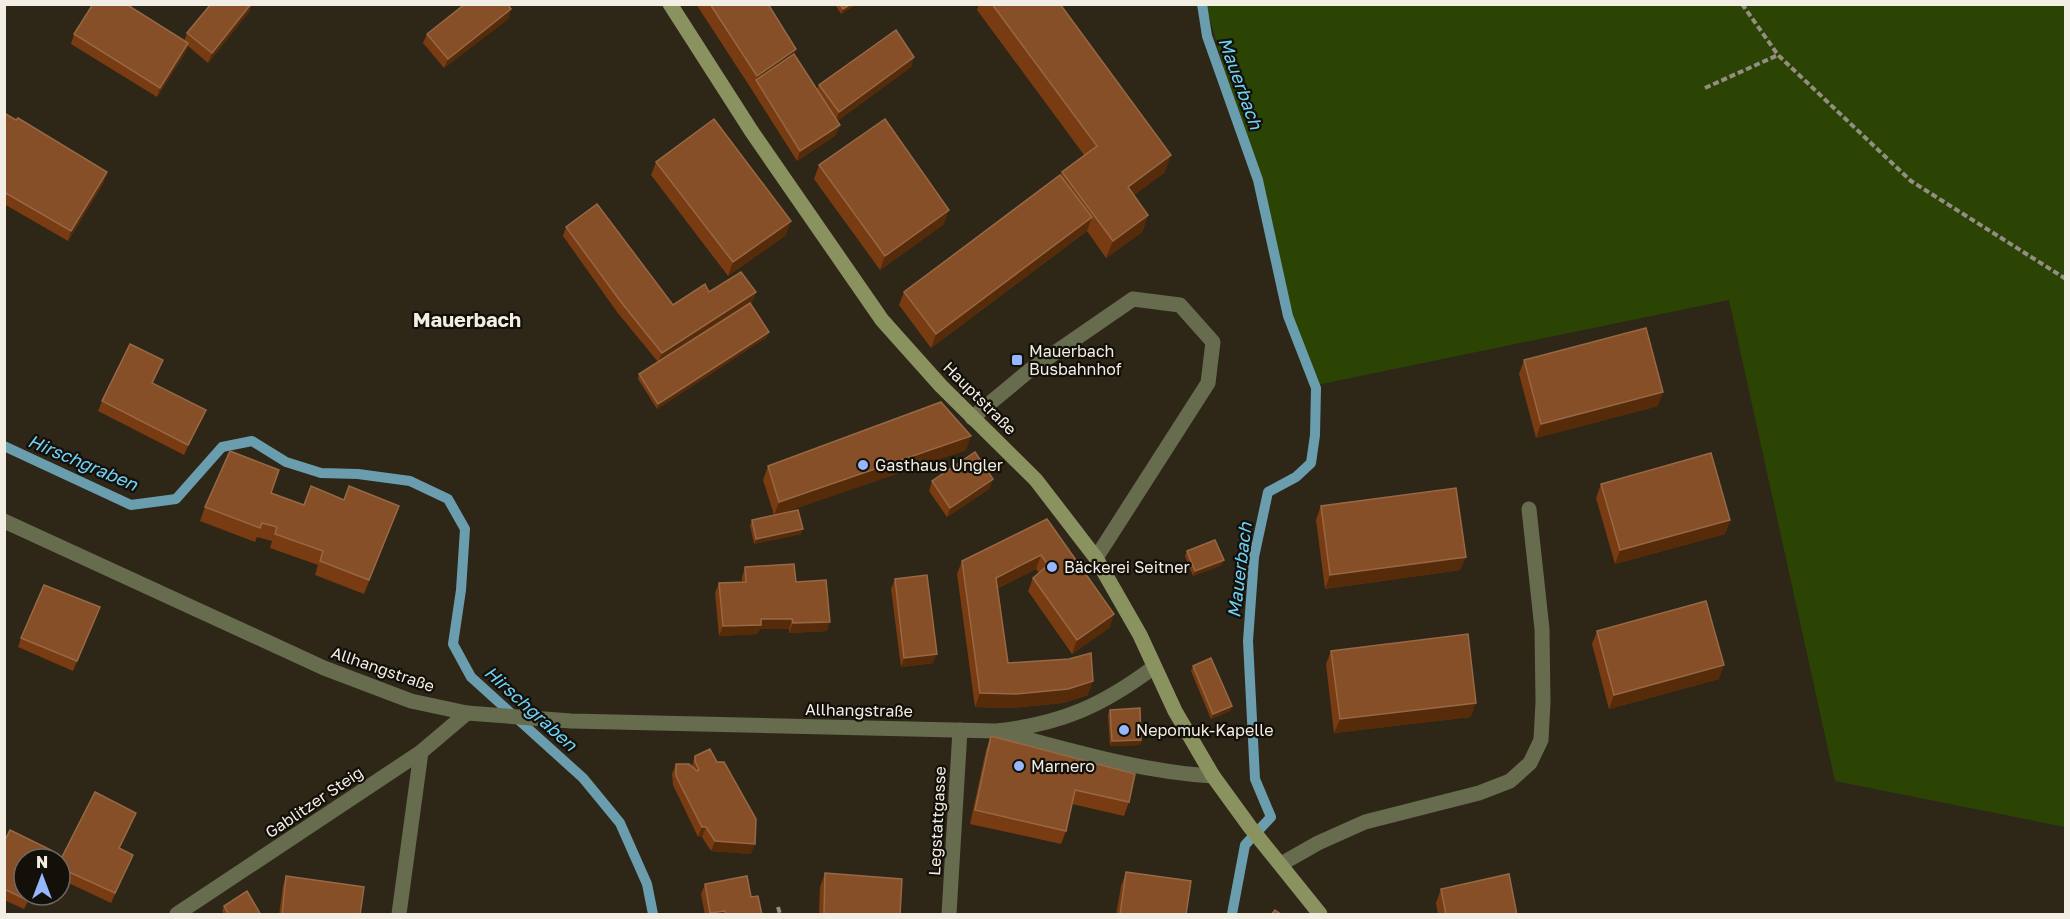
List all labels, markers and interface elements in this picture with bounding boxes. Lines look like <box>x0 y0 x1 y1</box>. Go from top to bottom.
water label: Mauerbach <box>1214 34 1268 133</box>
district label: Mauerbach <box>413 307 521 331</box>
place label: Mauerbach Busbahnhof <box>1029 341 1122 379</box>
marker: Mauerbach Busbahnhof <box>1010 353 1024 367</box>
street label: Hauptstraße <box>939 357 1021 439</box>
water label: Hirschgraben <box>25 429 142 495</box>
place label: Gasthaus Ungler <box>875 455 1003 475</box>
marker: Gasthaus Ungler <box>856 458 870 472</box>
water label: Mauerbach <box>1222 520 1256 619</box>
place label: Bäckerei Seitner <box>1064 557 1190 577</box>
marker: Bäckerei Seitner <box>1045 560 1059 574</box>
street label: Allhangstraße <box>329 642 437 696</box>
water label: Hirschgraben <box>480 661 582 756</box>
street label: Allhangstraße <box>805 699 913 721</box>
place label: Nepomuk-Kapelle <box>1136 720 1274 740</box>
marker: Nepomuk-Kapelle <box>1117 723 1131 737</box>
place label: Marnero <box>1031 756 1095 776</box>
marker: Marnero <box>1012 759 1026 773</box>
street label: Gablitzer Steig <box>261 762 367 842</box>
street label: Legstattgasse <box>924 766 950 876</box>
north arrow <box>12 847 72 907</box>
text: N <box>36 852 48 872</box>

